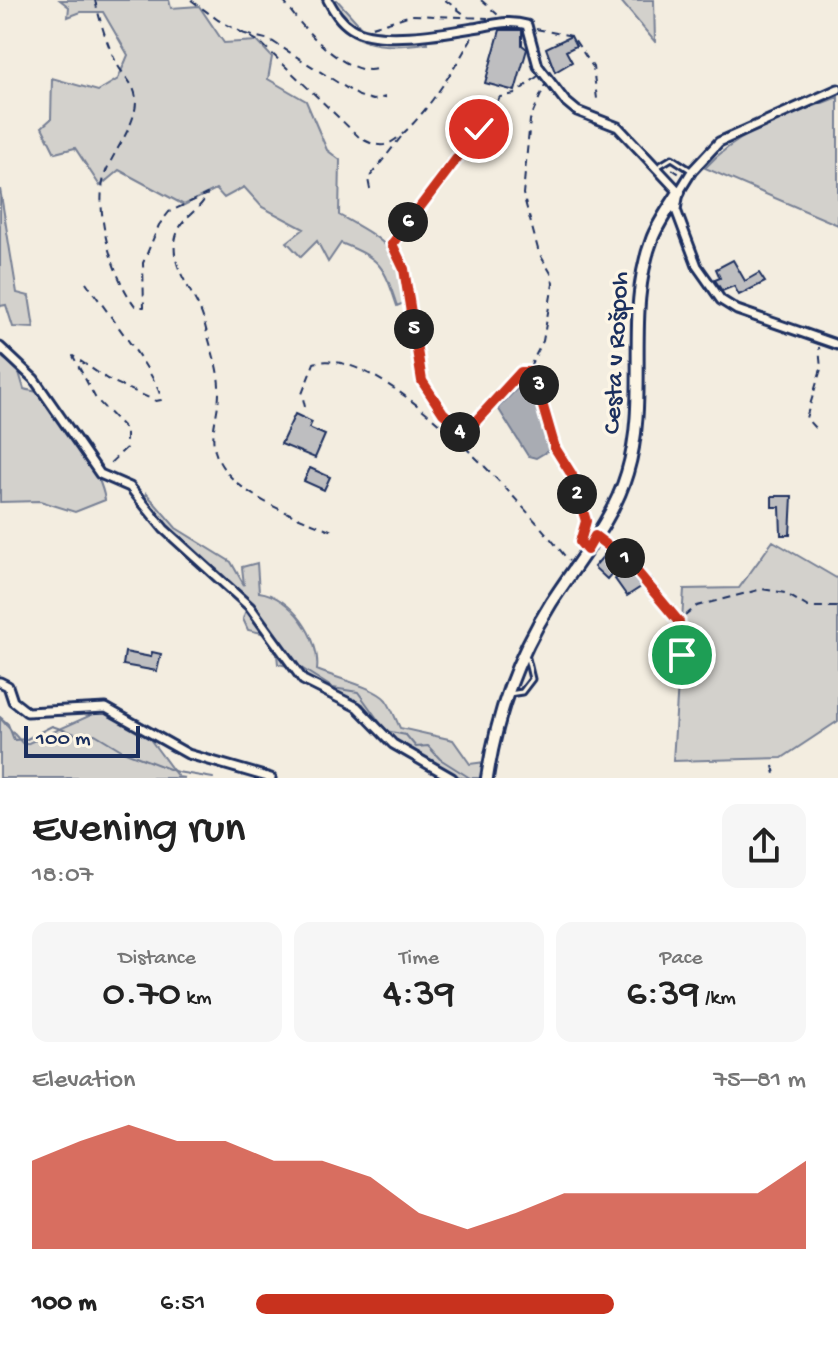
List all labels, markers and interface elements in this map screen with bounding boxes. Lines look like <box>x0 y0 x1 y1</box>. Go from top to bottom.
pin <box>445 95 513 163</box>
icon: check <box>457 107 501 151</box>
pin: 6 <box>388 202 428 242</box>
text: 6 <box>402 209 414 235</box>
street label: Cesta v Rošpoh <box>598 271 638 435</box>
pin: 5 <box>394 309 434 349</box>
text: 5 <box>408 316 420 342</box>
pin: 3 <box>519 365 559 405</box>
text: 3 <box>533 372 545 398</box>
pin: 4 <box>440 412 480 452</box>
text: 4 <box>455 419 465 445</box>
pin: 2 <box>557 474 597 514</box>
text: 2 <box>572 481 582 507</box>
pin: 1 <box>605 538 645 578</box>
text: 1 <box>621 545 629 571</box>
pin <box>648 621 716 689</box>
icon: arrive <box>660 633 704 677</box>
scale bar <box>24 722 140 758</box>
text: 100 m <box>36 727 91 753</box>
button: share <box>722 804 806 888</box>
text: Evening run <box>32 805 245 857</box>
text: 18:07 <box>32 861 93 892</box>
text: Distance <box>118 946 196 972</box>
text: Time <box>399 946 439 972</box>
text: Pace <box>659 946 703 972</box>
text: 0.70 <box>102 972 181 1019</box>
text: 4:39 <box>383 972 455 1019</box>
text: 6:39 <box>626 972 700 1019</box>
text: km <box>181 986 212 1012</box>
text: /km <box>700 986 736 1012</box>
text: Elevation <box>32 1066 135 1097</box>
text: 75–81 m <box>714 1066 806 1097</box>
text: 100 m <box>32 1289 97 1320</box>
text: 6:51 <box>160 1289 206 1320</box>

